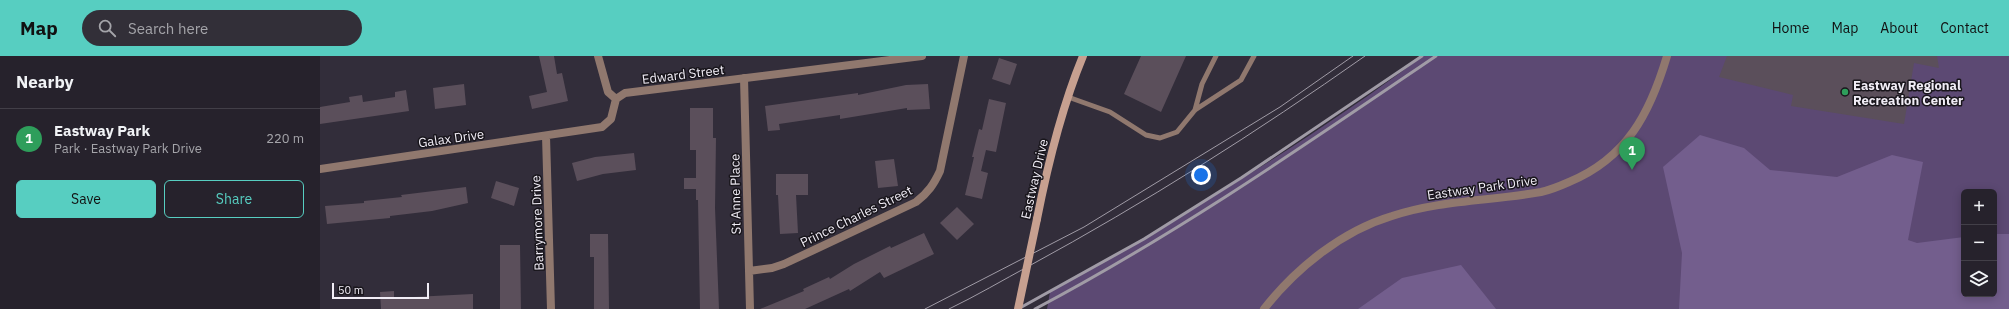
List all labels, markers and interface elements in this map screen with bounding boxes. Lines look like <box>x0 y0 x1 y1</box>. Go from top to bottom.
search box <box>82 10 362 46</box>
text: Map <box>20 16 58 40</box>
icon: search <box>96 17 118 39</box>
text: Search here <box>128 19 208 38</box>
text: Home <box>1772 19 1809 37</box>
text: Map <box>1831 19 1858 37</box>
text: About <box>1880 19 1918 37</box>
text: Contact <box>1940 19 1989 37</box>
street label: Edward Street <box>641 61 725 88</box>
text: Nearby <box>16 71 74 93</box>
place label: Eastway Regional Recreation Center <box>1853 77 1963 109</box>
marker: Eastway Regional Recreation Center <box>1840 87 1850 97</box>
text: Eastway Park <box>54 121 150 140</box>
street label: Galax Drive <box>417 125 485 152</box>
text: 1 <box>25 130 33 147</box>
text: 220 m <box>266 130 304 147</box>
street label: Eastway Drive <box>1017 137 1052 221</box>
pin: 1 <box>1619 137 1645 170</box>
text: Park · Eastway Park Drive <box>54 140 202 157</box>
street label: St Anne Place <box>726 154 745 234</box>
your location <box>1191 165 1211 185</box>
street label: Eastway Park Drive <box>1426 171 1538 204</box>
street label: Barrymore Drive <box>527 175 548 271</box>
button: Save <box>16 180 156 218</box>
button: Share <box>164 180 304 218</box>
street label: Prince Charles Street <box>797 182 915 251</box>
map controls <box>1961 189 1997 297</box>
button: + <box>1961 189 1997 225</box>
button: − <box>1961 225 1997 261</box>
button: layers <box>1961 261 1997 297</box>
scale bar <box>332 281 429 300</box>
text: 50 m <box>338 283 363 297</box>

